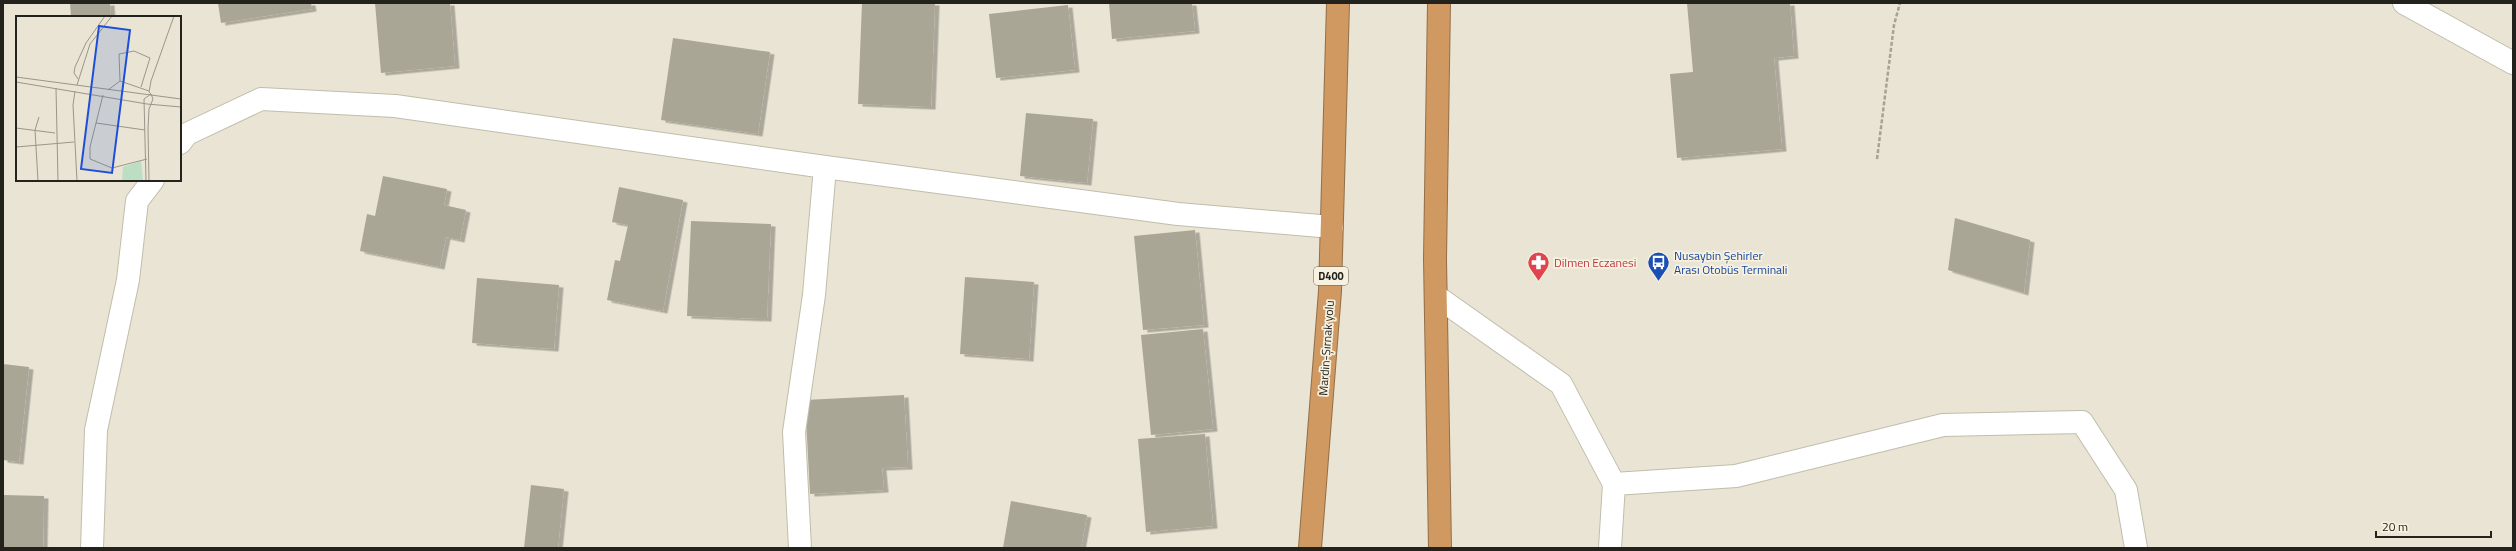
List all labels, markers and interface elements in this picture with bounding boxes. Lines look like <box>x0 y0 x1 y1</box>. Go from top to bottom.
inset map <box>16 16 181 181</box>
place label: Nusaybin Şehirler Arası Otobüs Terminali <box>1674 246 1788 279</box>
pharmacy icon: Dilmen Eczanesi <box>1525 249 1551 282</box>
bus stop icon: Nusaybin Şehirler Arası Otobüs Terminali <box>1645 249 1671 282</box>
place label: Dilmen Eczanesi <box>1554 253 1636 272</box>
road number: D400 <box>1314 267 1348 285</box>
street label: Mardin-Şırnak yolu <box>1313 300 1339 396</box>
scale bar <box>2376 513 2491 539</box>
text: 20 m <box>2382 517 2408 536</box>

